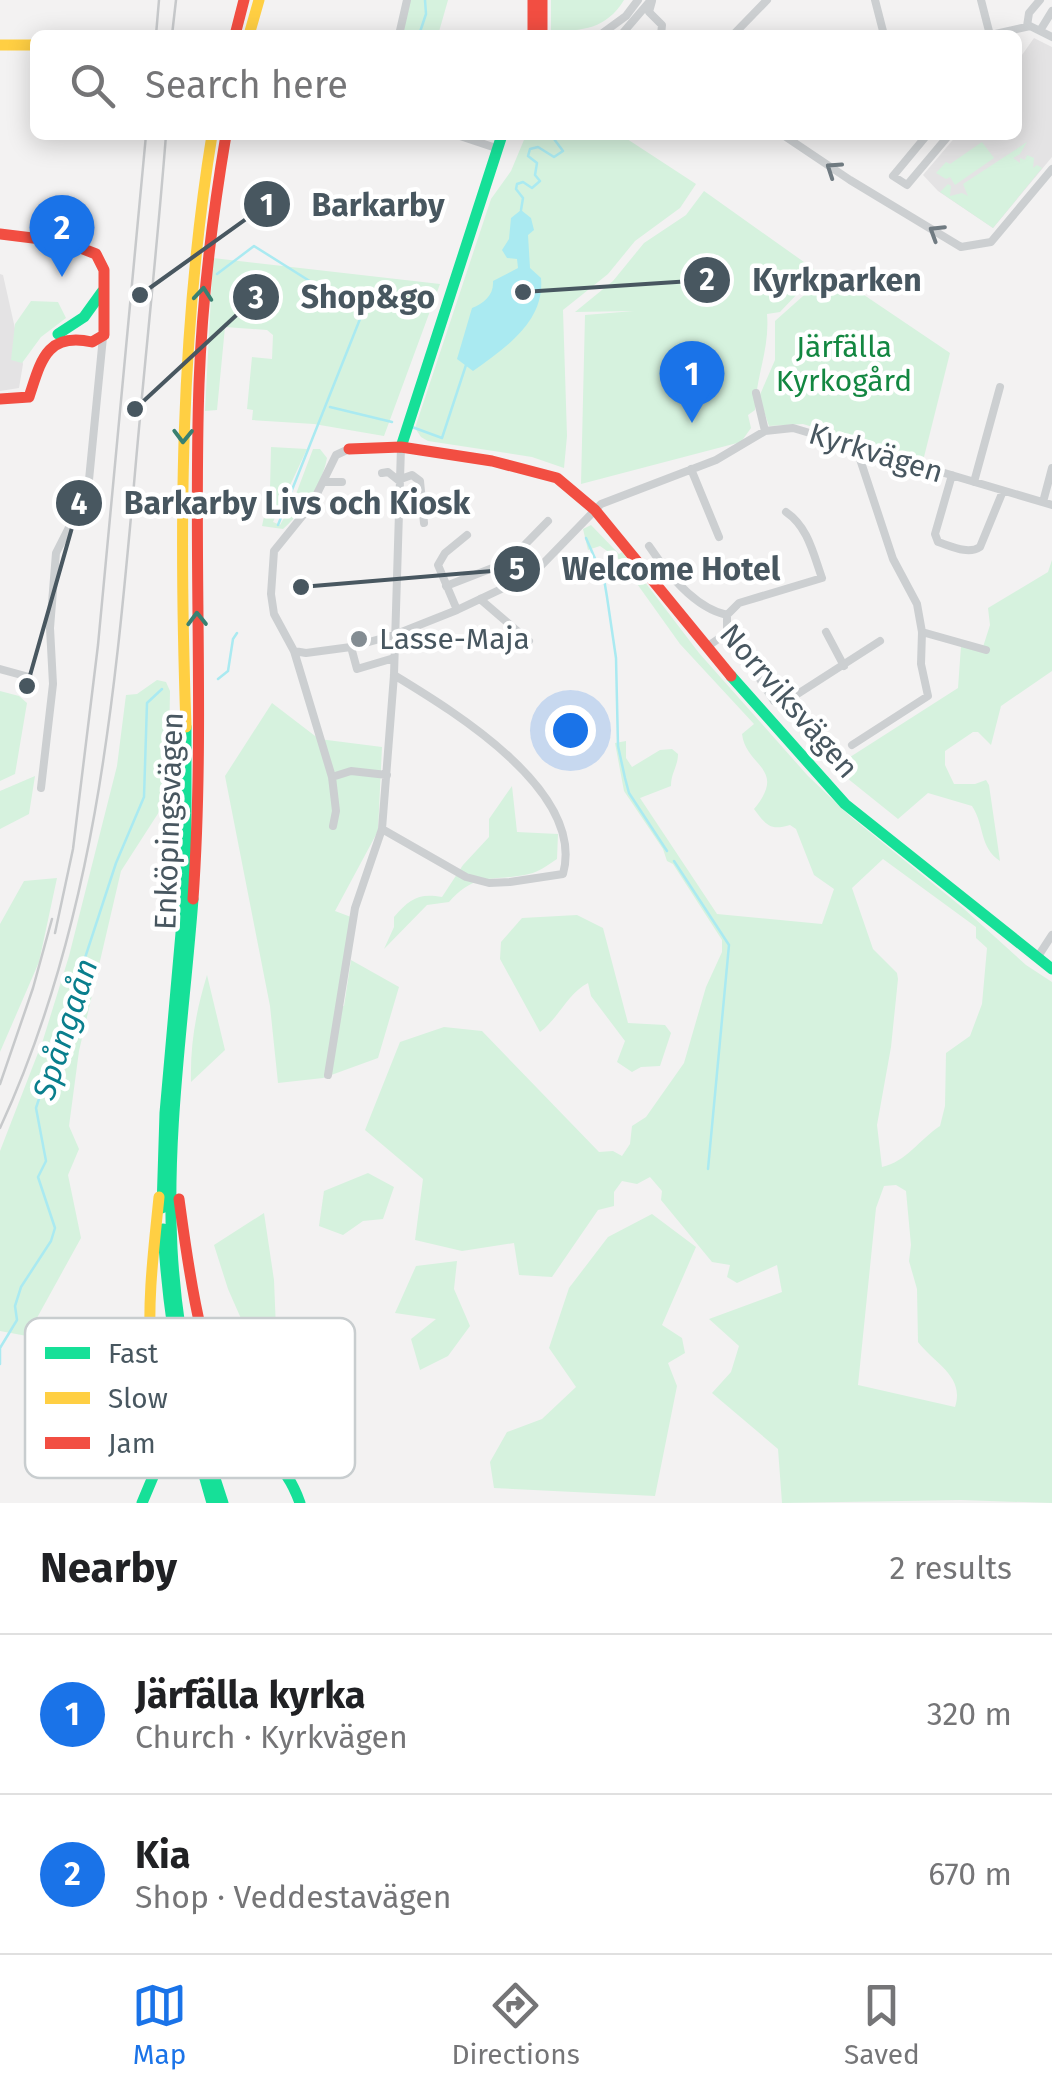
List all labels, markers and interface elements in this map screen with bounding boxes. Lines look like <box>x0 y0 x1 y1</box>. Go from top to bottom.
search box <box>30 30 1022 140</box>
icon: search <box>65 58 120 113</box>
text: Search here <box>145 62 348 108</box>
one-way arrow <box>825 162 843 181</box>
callout: Barkarby <box>242 173 465 235</box>
text: Barkarby <box>311 186 445 224</box>
text: 1 <box>260 187 274 223</box>
pin: 2 <box>30 194 94 277</box>
one-way arrow <box>929 225 947 244</box>
callout: Kyrkparken <box>682 249 942 311</box>
text: Kyrkparken <box>752 261 922 299</box>
text: 2 <box>699 262 715 298</box>
callout: Shop&go <box>231 266 455 328</box>
text: Shop&go <box>301 278 435 316</box>
text: 3 <box>247 280 264 316</box>
one-way arrow <box>192 286 214 302</box>
park label: Järfälla Kyrkogård <box>776 329 912 399</box>
pin: 1 <box>660 340 724 423</box>
street label: Kyrkvägen <box>805 416 947 490</box>
one-way arrow <box>172 428 194 444</box>
callout: Barkarby Livs och Kiosk <box>54 472 490 534</box>
text: Barkarby Livs och Kiosk <box>124 484 471 522</box>
text: 4 <box>71 486 88 522</box>
callout: Welcome Hotel <box>492 538 801 600</box>
text: Welcome Hotel <box>562 550 781 588</box>
text: 5 <box>509 551 525 587</box>
one-way arrow <box>186 611 207 627</box>
street label: Norrviksvägen <box>712 617 866 785</box>
place label: Lasse-Maja <box>379 621 530 657</box>
marker: Lasse-Maja <box>348 628 370 650</box>
your location <box>545 705 596 756</box>
street label: Enköpingsvägen <box>147 711 191 931</box>
water label: Spångaån <box>24 954 106 1105</box>
legend <box>25 1318 355 1478</box>
text: Fast <box>108 1337 159 1370</box>
text: Slow <box>108 1382 168 1415</box>
text: Jam <box>108 1427 156 1460</box>
text: Nearby <box>40 1543 177 1593</box>
text: 2 results <box>889 1549 1012 1587</box>
text: Järfälla kyrka <box>135 1672 366 1718</box>
text: 1 <box>65 1695 80 1733</box>
text: 320 m <box>927 1695 1012 1733</box>
text: Church · Kyrkvägen <box>135 1718 408 1756</box>
text: Kia <box>135 1832 191 1878</box>
text: 2 <box>64 1855 81 1893</box>
text: 670 m <box>928 1855 1012 1893</box>
text: Shop · Veddestavägen <box>135 1878 452 1916</box>
tab: Map <box>132 1978 187 2071</box>
tab: Directions <box>451 1978 580 2071</box>
tab: Saved <box>844 1978 920 2071</box>

